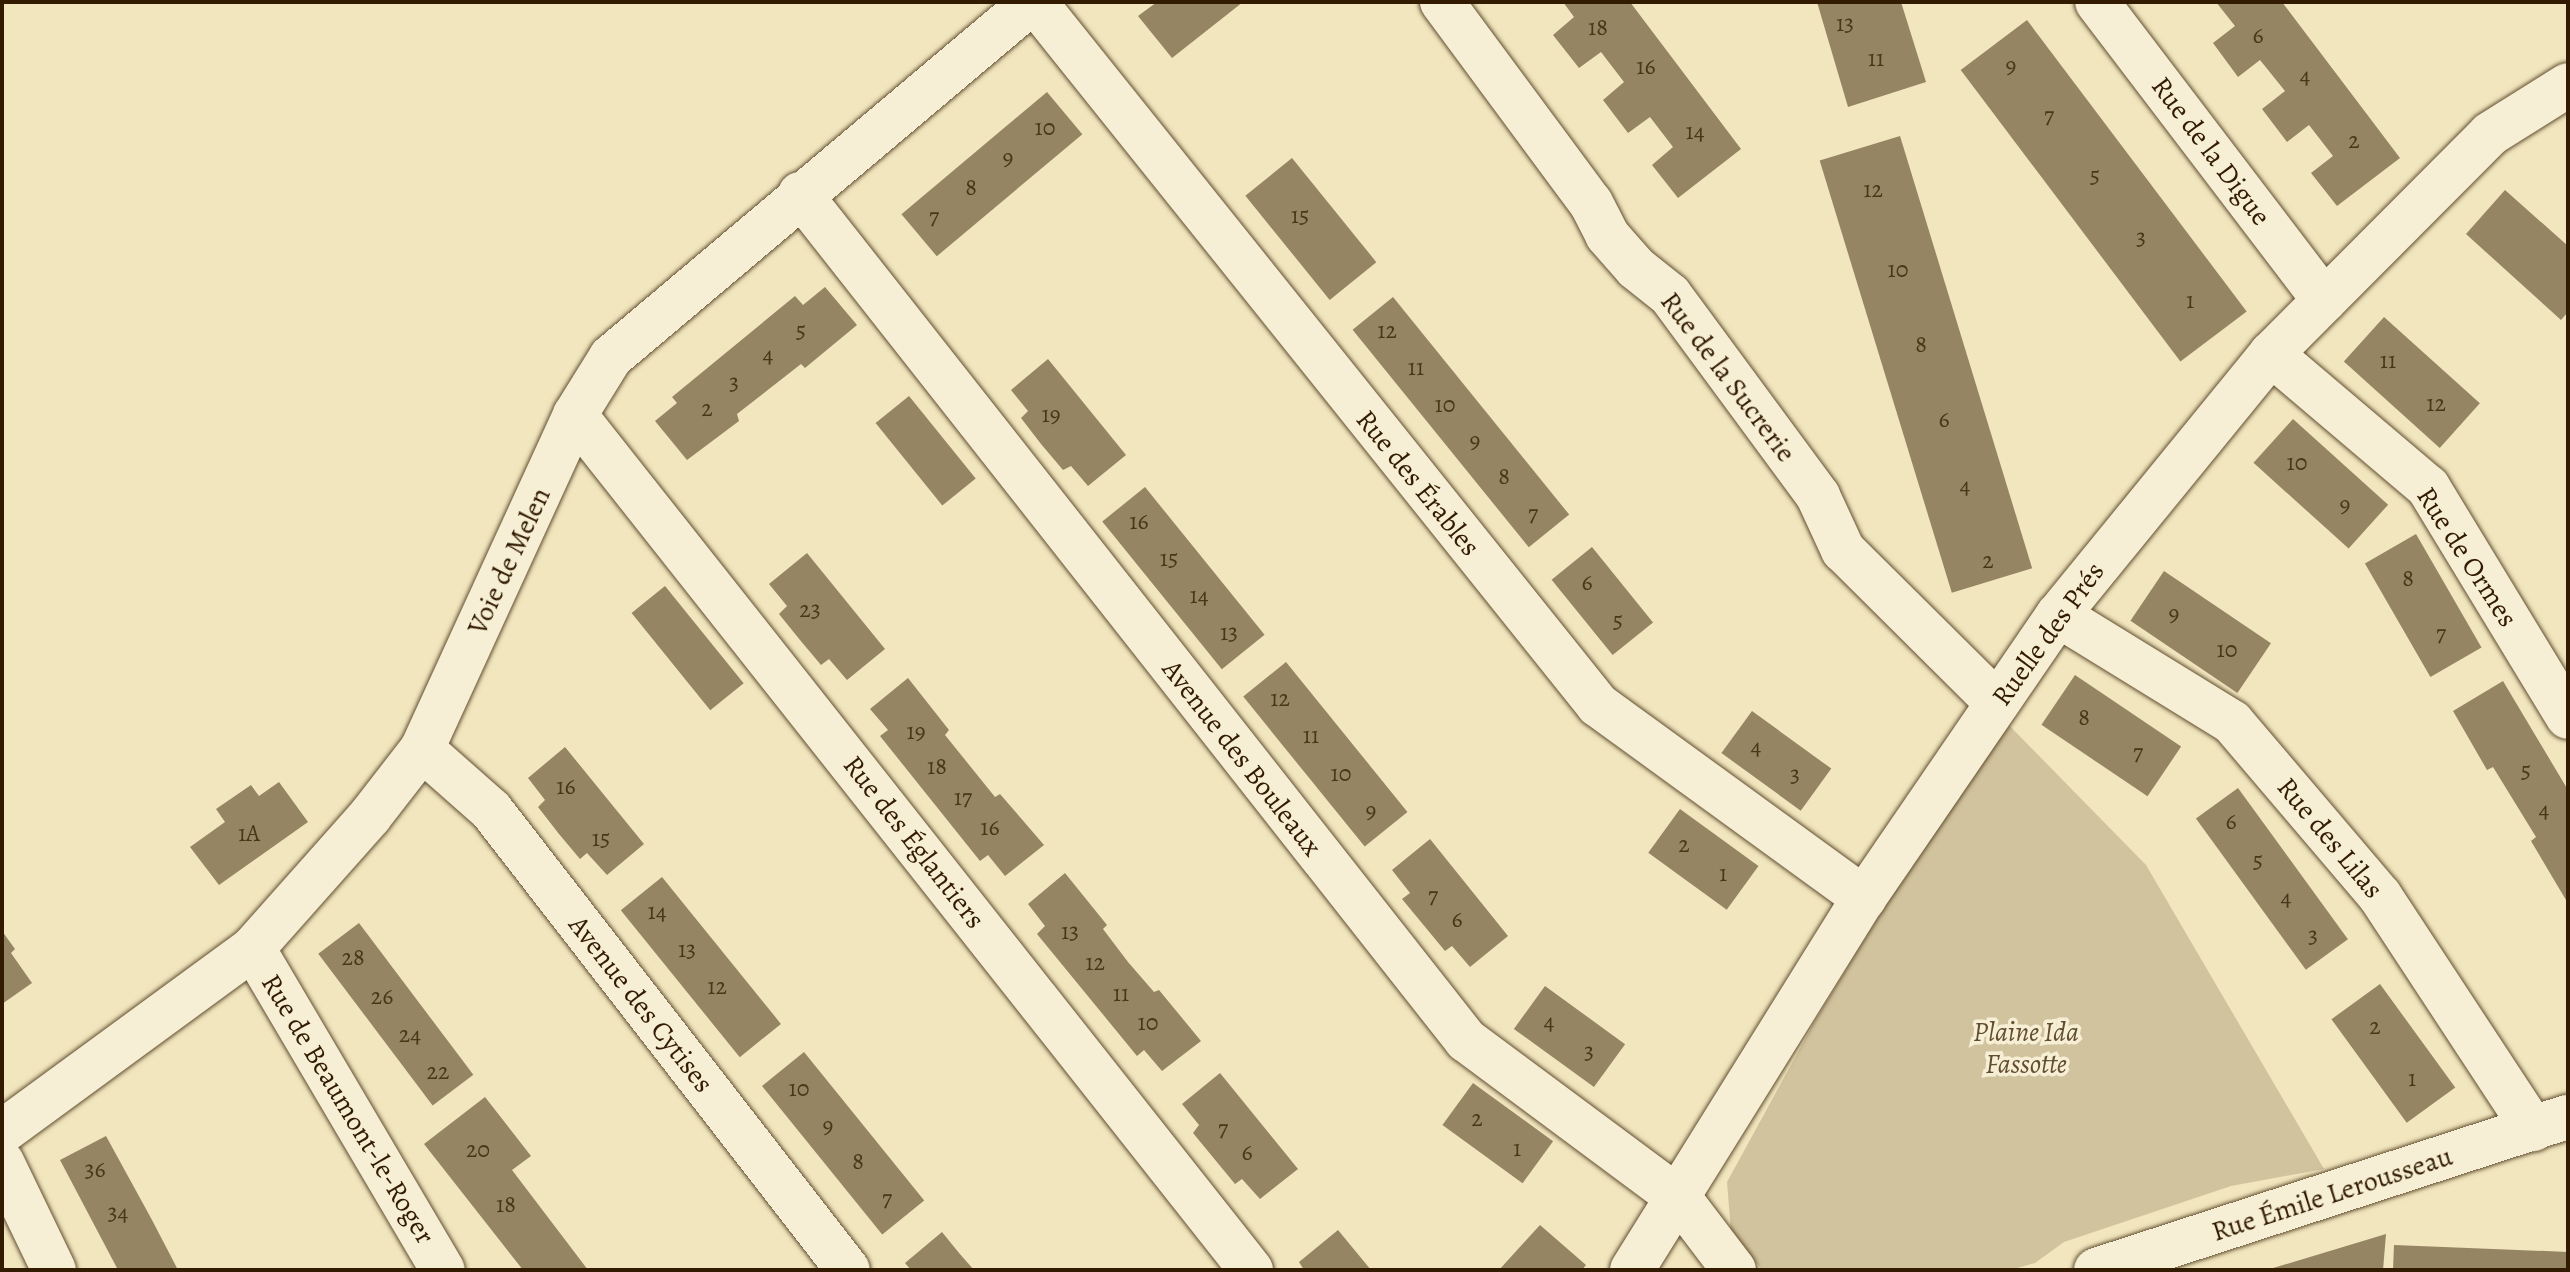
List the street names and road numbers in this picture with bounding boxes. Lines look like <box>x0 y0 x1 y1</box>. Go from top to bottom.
street label: Rue de la Digue <box>2144 70 2278 232</box>
street label: Rue de la Sucrerie <box>1653 285 1803 469</box>
street label: Rue des Érables <box>1349 403 1487 563</box>
street label: Rue de Ormes <box>2409 481 2525 633</box>
street label: Voie de Melen <box>460 482 558 640</box>
street label: Ruelle des Prés <box>1985 556 2111 712</box>
street label: Avenue des Bouleaux <box>1155 653 1329 863</box>
street label: Rue des Églantiers <box>836 749 992 935</box>
street label: Rue des Lilas <box>2270 771 2390 905</box>
street label: Avenue des Cytises <box>562 909 720 1099</box>
street label: Rue de Beaumont-le-Roger <box>254 968 442 1250</box>
street label: Rue Émile Lerousseau <box>2208 1139 2456 1249</box>

